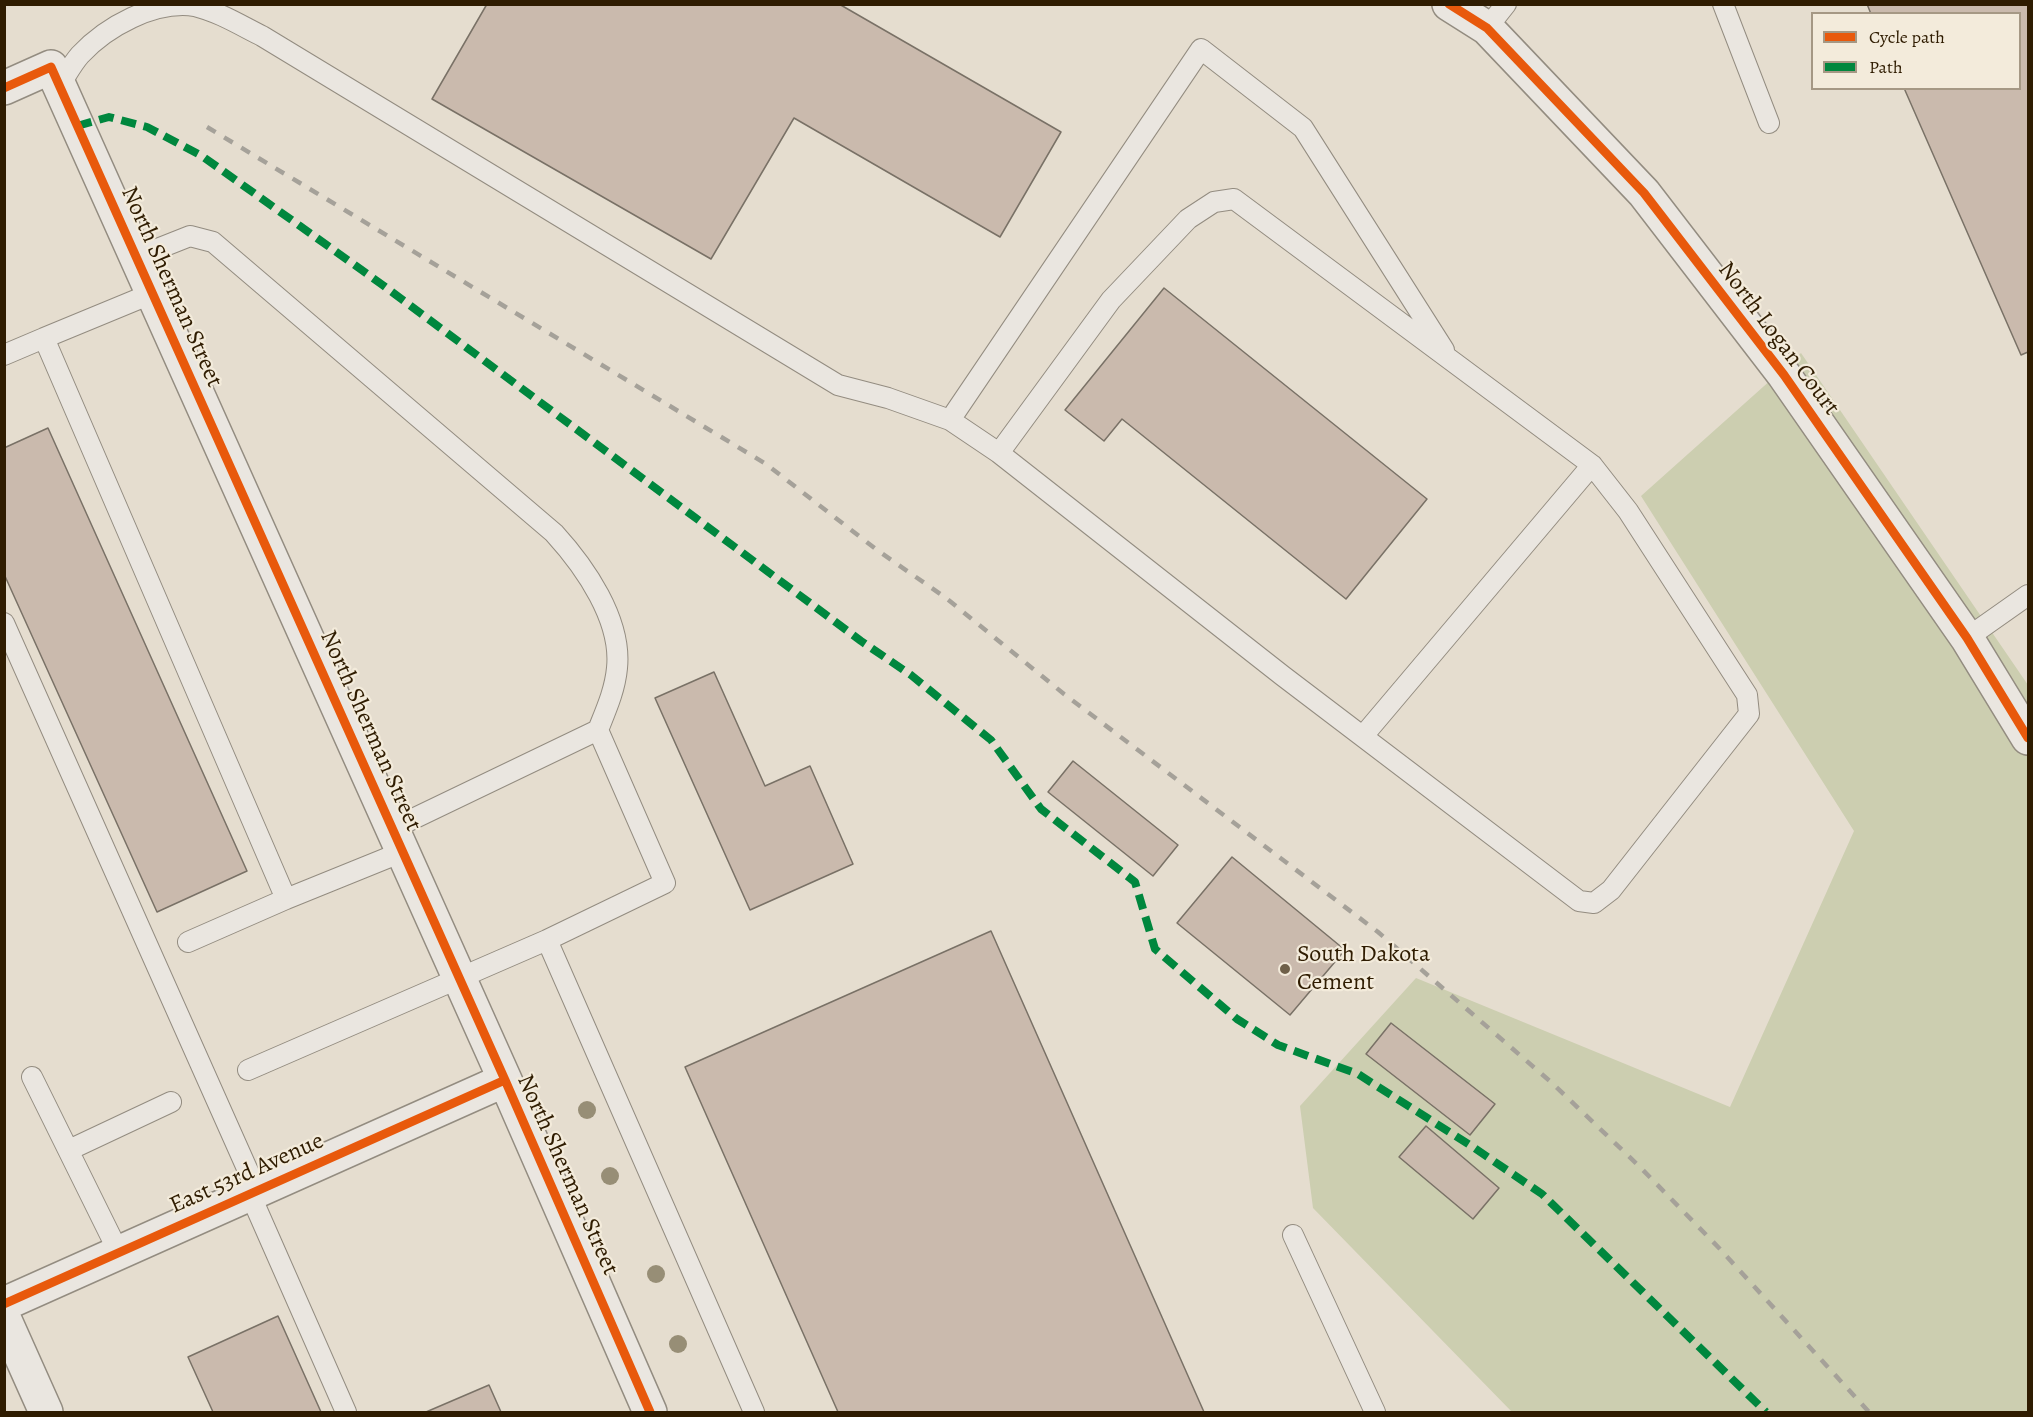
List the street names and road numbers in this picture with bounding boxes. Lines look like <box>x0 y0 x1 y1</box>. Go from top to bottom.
street label: North Sherman Street <box>114 182 228 392</box>
street label: North Logan Court <box>1711 256 1845 422</box>
street label: North Sherman Street <box>313 626 427 836</box>
street label: North Sherman Street <box>510 1070 624 1280</box>
street label: East 53rd Avenue <box>166 1127 328 1221</box>

